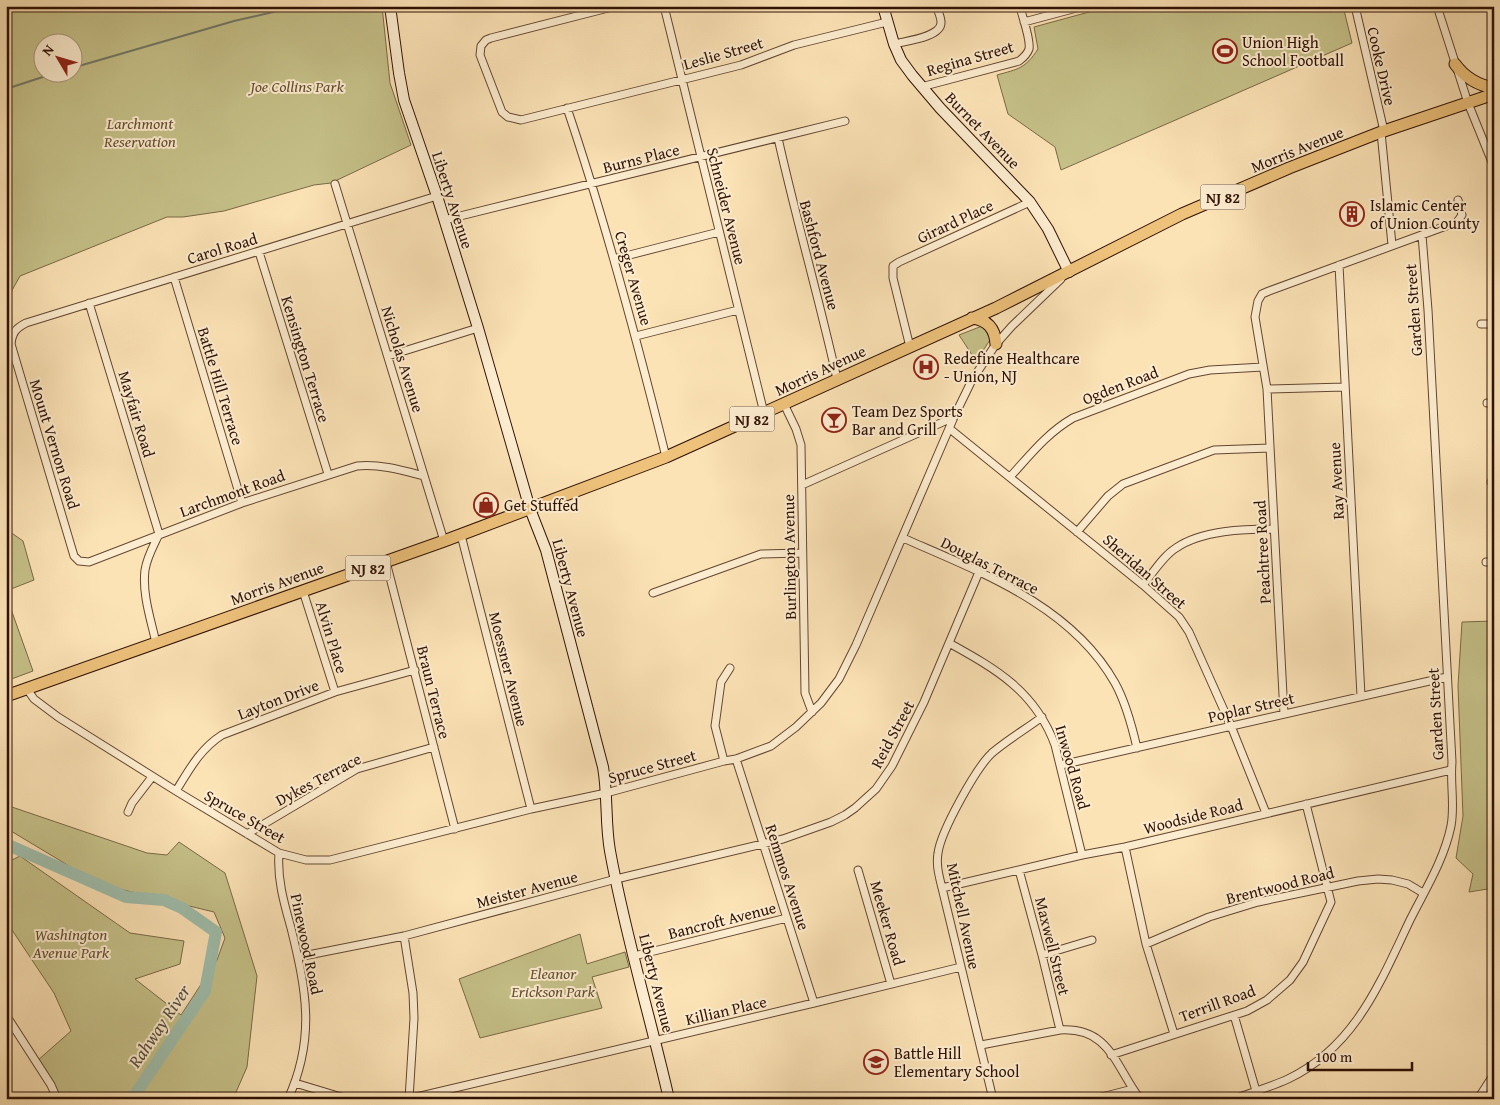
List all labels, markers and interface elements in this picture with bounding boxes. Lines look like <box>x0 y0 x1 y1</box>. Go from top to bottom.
street label: Cooke Drive <box>1361 24 1403 108</box>
street label: Leslie Street <box>680 30 766 76</box>
place label: Union High School Football <box>1242 30 1344 72</box>
north arrow <box>32 32 82 82</box>
street label: Regina Street <box>924 34 1017 82</box>
sports icon: Union High School Football <box>1212 38 1238 64</box>
text: N <box>37 40 59 60</box>
park label: Joe Collins Park <box>247 74 344 98</box>
street label: Burnet Avenue <box>940 86 1026 174</box>
park label: Larchmont Reservation <box>103 111 176 153</box>
street label: Morris Avenue <box>1247 120 1347 178</box>
street label: Burns Place <box>600 137 682 179</box>
street label: Schneider Avenue <box>701 145 753 267</box>
street label: Liberty Avenue <box>426 148 480 252</box>
road number: NJ 82 <box>1200 184 1246 210</box>
street label: Girard Place <box>913 193 997 249</box>
place label: Islamic Center of Union County <box>1370 193 1480 235</box>
street label: Bashford Avenue <box>794 197 846 313</box>
building icon: Islamic Center of Union County <box>1339 201 1365 227</box>
street label: Carol Road <box>184 226 261 270</box>
street label: Creger Avenue <box>609 228 659 328</box>
street label: Garden Street <box>1398 263 1428 357</box>
street label: Kensington Terrace <box>275 293 337 425</box>
street label: Nicholas Avenue <box>375 303 431 415</box>
street label: Battle Hill Terrace <box>192 324 250 448</box>
street label: Morris Avenue <box>771 338 869 402</box>
place label: Redefine Healthcare - Union, NJ <box>944 346 1080 388</box>
hospital icon: Redefine Healthcare - Union, NJ <box>913 354 939 380</box>
street label: Ogden Road <box>1078 359 1162 410</box>
street label: Mayfair Road <box>112 368 162 461</box>
street label: Mount Vernon Road <box>24 376 86 512</box>
place label: Team Dez Sports Bar and Grill <box>852 399 963 441</box>
road number: NJ 82 <box>730 406 774 432</box>
bar icon: Team Dez Sports Bar and Grill <box>821 407 847 433</box>
street label: Ray Avenue <box>1322 442 1350 520</box>
street label: Larchmont Road <box>176 463 288 523</box>
shop icon: Get Stuffed <box>473 492 499 518</box>
place label: Get Stuffed <box>504 493 579 517</box>
street label: Burlington Avenue <box>776 494 802 620</box>
street label: Peachtree Road <box>1247 499 1277 604</box>
street label: Sheridan Street <box>1098 528 1193 615</box>
street label: Douglas Terrace <box>937 530 1043 600</box>
street label: Liberty Avenue <box>546 536 596 640</box>
street label: Morris Avenue <box>227 555 327 611</box>
road number: NJ 82 <box>346 556 390 580</box>
street label: Alvin Place <box>310 598 354 676</box>
street label: Moessner Avenue <box>483 609 535 729</box>
street label: Braun Terrace <box>411 643 457 741</box>
street label: Garden Street <box>1421 667 1449 761</box>
street label: Layton Drive <box>234 672 322 726</box>
street label: Poplar Street <box>1205 685 1297 729</box>
street label: Reid Street <box>864 695 920 772</box>
street label: Inwood Road <box>1049 722 1097 813</box>
street label: Spruce Street <box>605 743 699 789</box>
street label: Dykes Terrace <box>271 746 365 812</box>
street label: Spruce Street <box>200 783 290 849</box>
street label: Woodside Road <box>1141 792 1246 840</box>
street label: Remmos Avenue <box>760 821 816 933</box>
street label: Brentwood Road <box>1223 860 1337 910</box>
street label: Mitchell Avenue <box>941 861 987 971</box>
street label: Meister Avenue <box>474 864 580 914</box>
street label: Meeker Road <box>864 878 912 969</box>
street label: Pinewood Road <box>285 891 329 997</box>
street label: Maxwell Street <box>1029 894 1077 998</box>
street label: Bancroft Avenue <box>665 895 779 945</box>
park label: Washington Avenue Park <box>32 922 110 964</box>
street label: Liberty Avenue <box>633 931 681 1035</box>
park label: Eleanor Erickson Park <box>510 961 595 1003</box>
water label: Rahway River <box>121 978 198 1074</box>
street label: Terrill Road <box>1176 978 1259 1028</box>
street label: Killian Place <box>683 989 769 1031</box>
scale bar <box>1308 1040 1411 1072</box>
place label: Battle Hill Elementary School <box>894 1041 1020 1083</box>
text: 100 m <box>1315 1046 1353 1067</box>
school or university icon: Battle Hill Elementary School <box>863 1049 889 1075</box>

